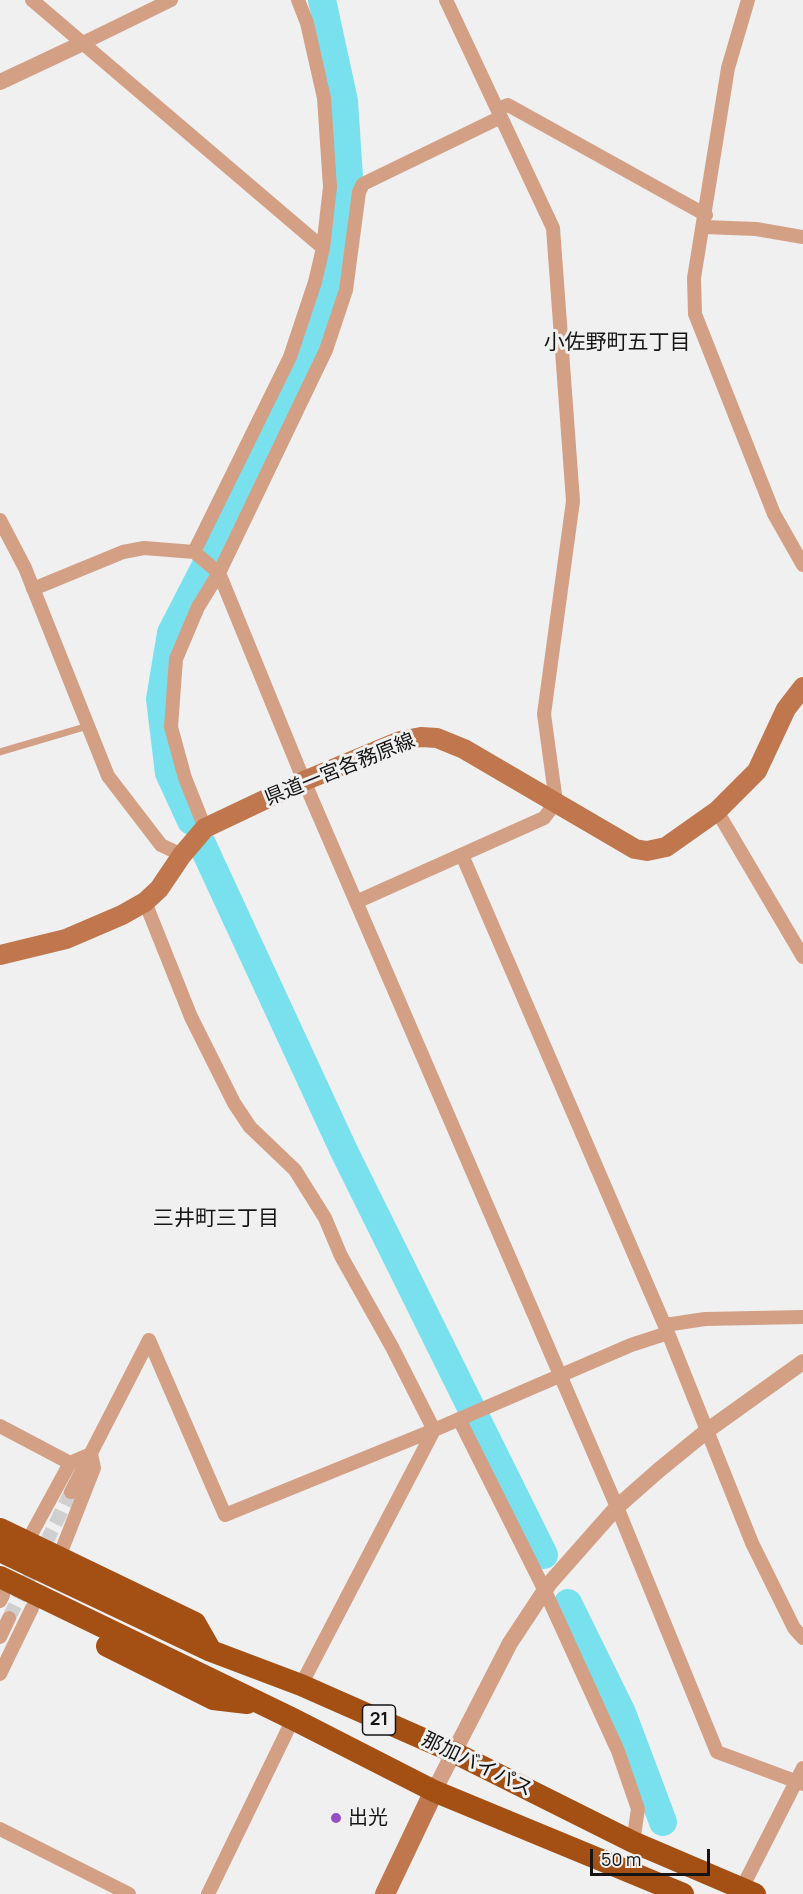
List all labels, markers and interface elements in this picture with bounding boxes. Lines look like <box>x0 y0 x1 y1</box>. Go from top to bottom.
district label: 小佐野町五丁目 <box>544 330 690 356</box>
street label: 県道一宮各務原線 <box>261 729 419 811</box>
district label: 三井町三丁目 <box>153 1206 279 1232</box>
road number: 21 <box>362 1705 395 1735</box>
street label: 那加バイパス <box>418 1728 536 1802</box>
place label: 出光 <box>348 1806 388 1830</box>
marker: 出光 <box>329 1811 343 1825</box>
scale bar <box>593 1837 713 1875</box>
text: 50 m <box>601 1847 641 1871</box>

